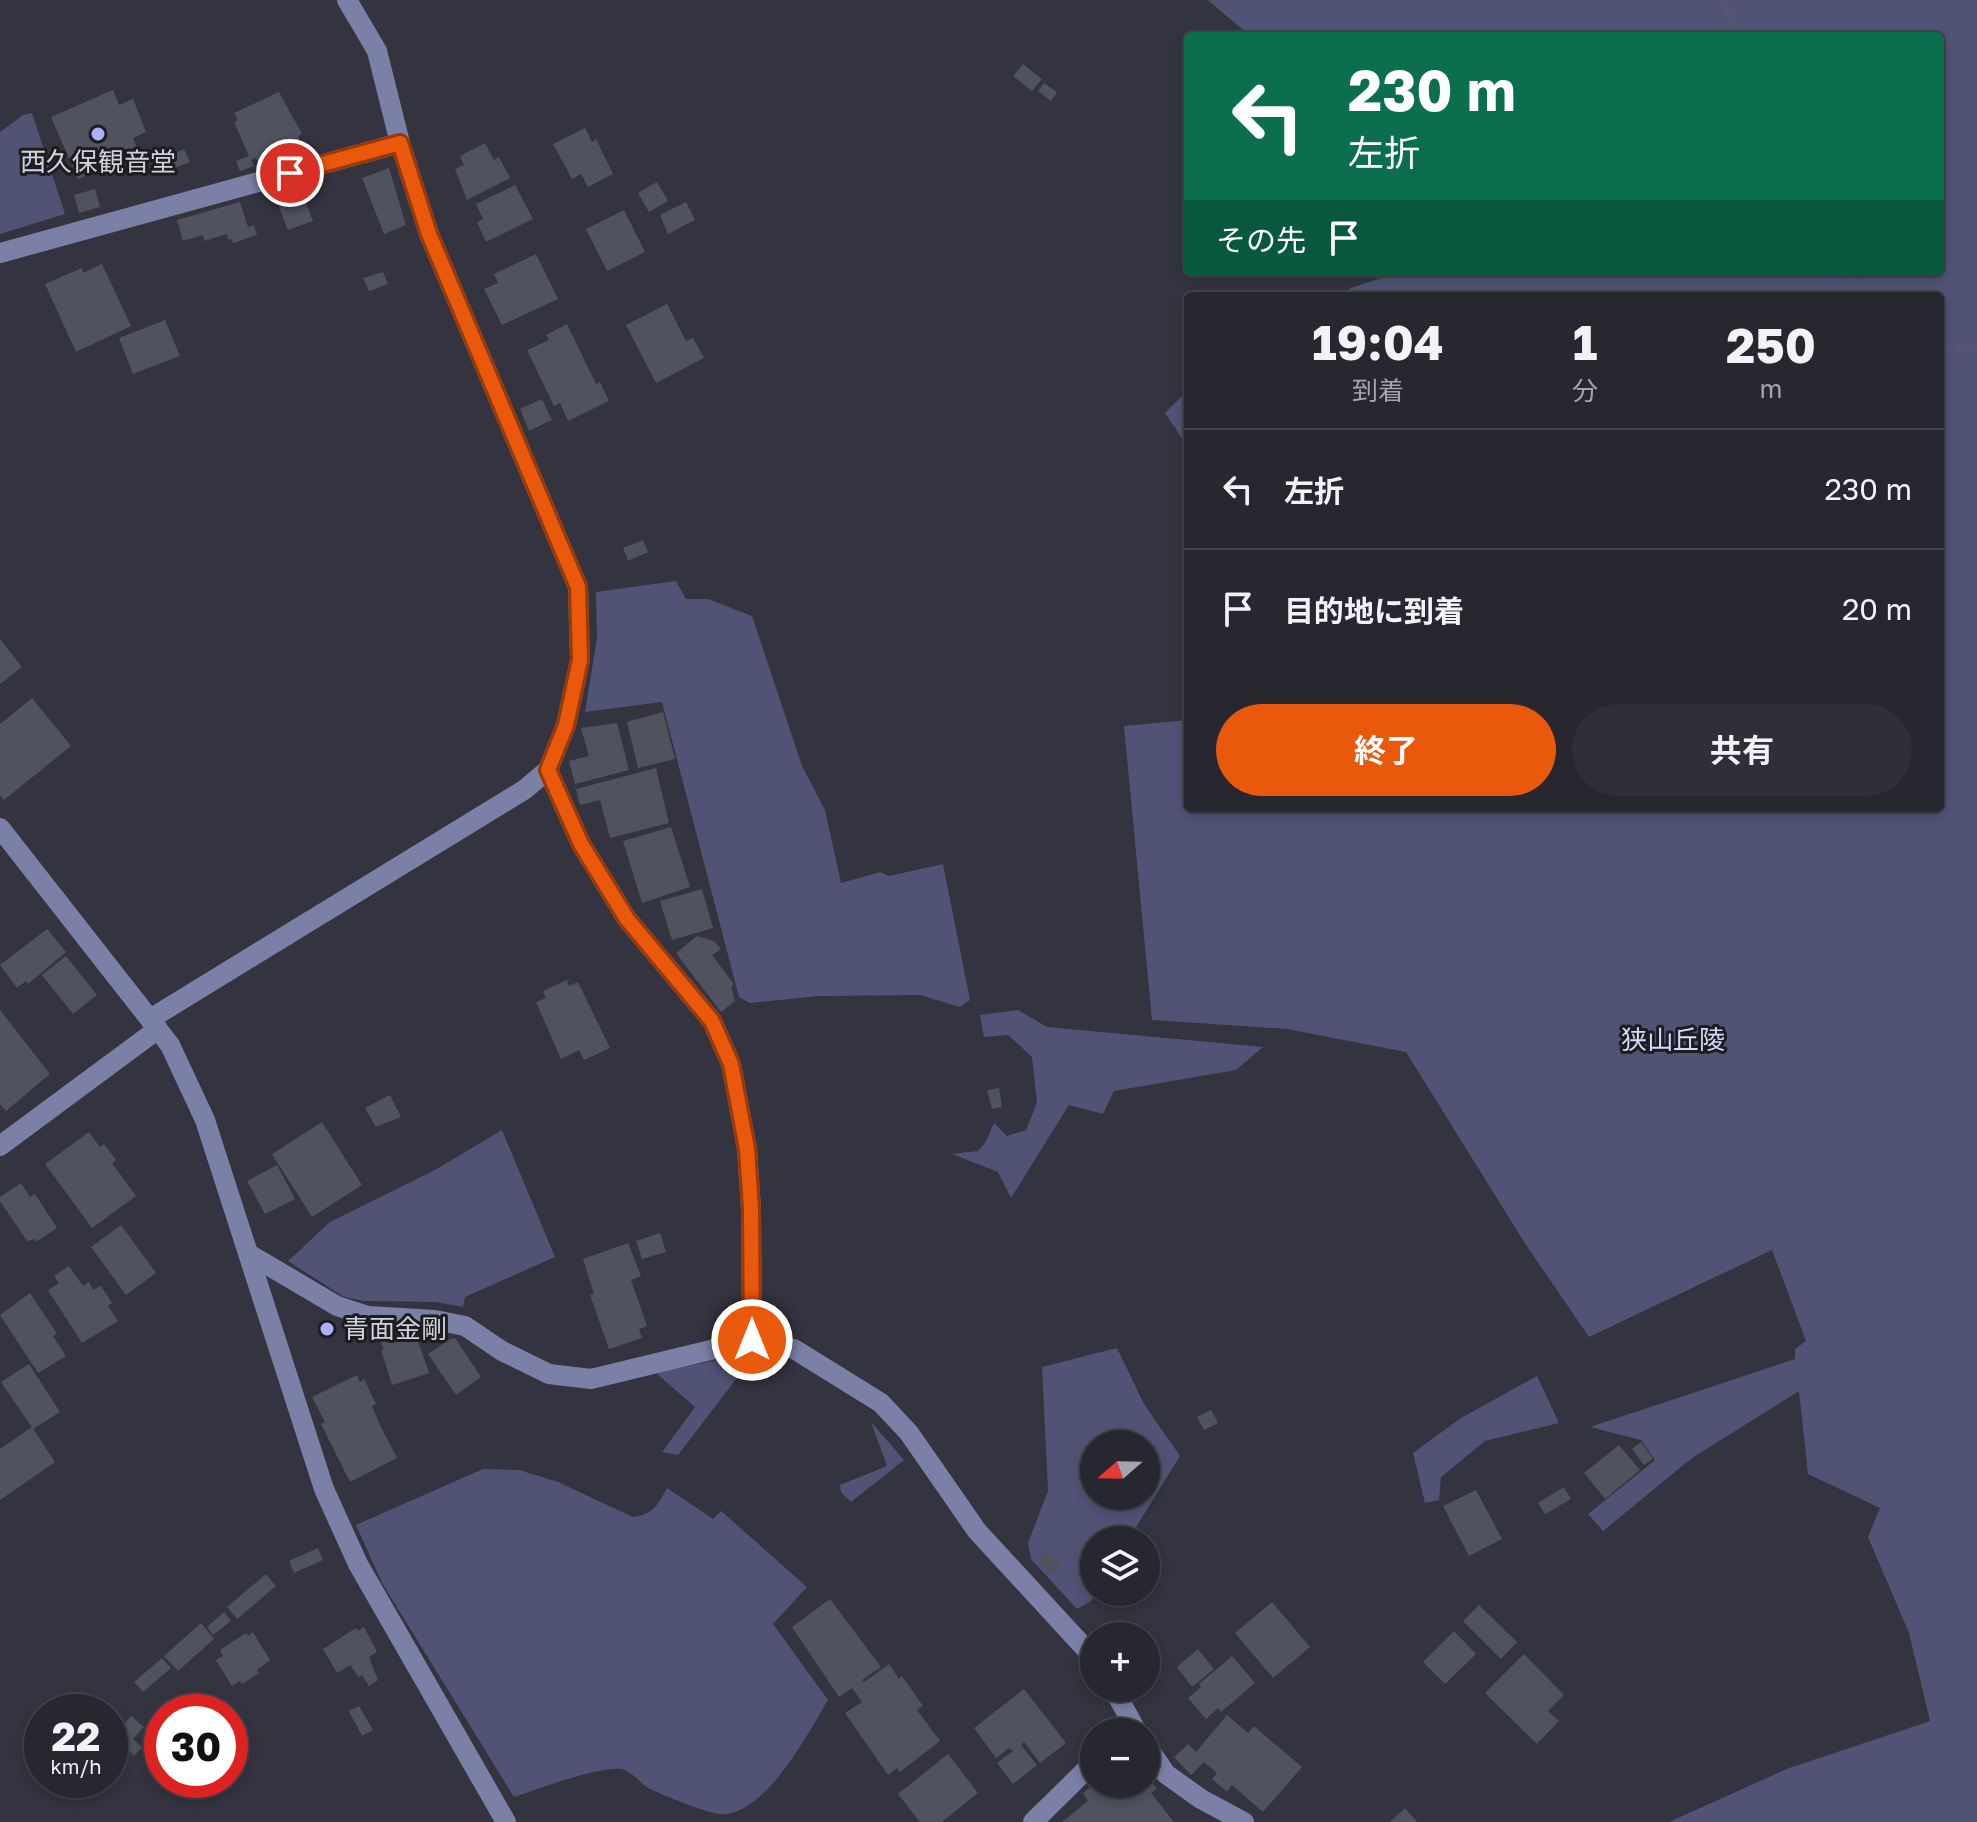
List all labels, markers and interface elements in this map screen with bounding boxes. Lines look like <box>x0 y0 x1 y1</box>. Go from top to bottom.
text: 230 m <box>1348 56 1516 123</box>
icon: left <box>1216 64 1320 168</box>
marker: 西久保観音堂 <box>89 125 107 143</box>
text: 左折 <box>1348 131 1420 174</box>
pin <box>256 139 324 207</box>
place label: 西久保観音堂 <box>20 146 176 177</box>
icon: arrive <box>268 151 312 195</box>
icon: arrive <box>1322 216 1366 260</box>
text: その先 <box>1216 222 1306 258</box>
text: 19:04 <box>1312 313 1444 371</box>
text: 1 <box>1573 313 1597 371</box>
text: 250 <box>1726 316 1816 374</box>
text: m <box>1759 373 1783 404</box>
text: 到着 <box>1352 375 1404 406</box>
text: 分 <box>1572 375 1598 406</box>
icon: left <box>1216 467 1260 511</box>
text: 230 m <box>1824 471 1912 507</box>
text: 左折 <box>1284 473 1344 509</box>
icon: arrive <box>1216 587 1260 631</box>
text: 20 m <box>1842 591 1912 627</box>
text: 目的地に到着 <box>1284 593 1464 629</box>
button: 終了 <box>1216 704 1556 796</box>
button: 共有 <box>1572 704 1912 796</box>
park label: 狭山丘陵 <box>1621 1024 1725 1055</box>
position arrow <box>710 1298 794 1382</box>
place label: 青面金剛 <box>343 1313 447 1344</box>
marker: 青面金剛 <box>318 1320 336 1338</box>
north arrow <box>1080 1430 1160 1510</box>
map controls <box>1080 1430 1160 1798</box>
button: layers <box>1080 1526 1160 1606</box>
button: + <box>1080 1622 1160 1702</box>
speed limit sign: 30 <box>144 1694 248 1798</box>
text: 22 <box>52 1712 100 1760</box>
button: − <box>1080 1718 1160 1798</box>
text: km/h <box>51 1754 101 1778</box>

